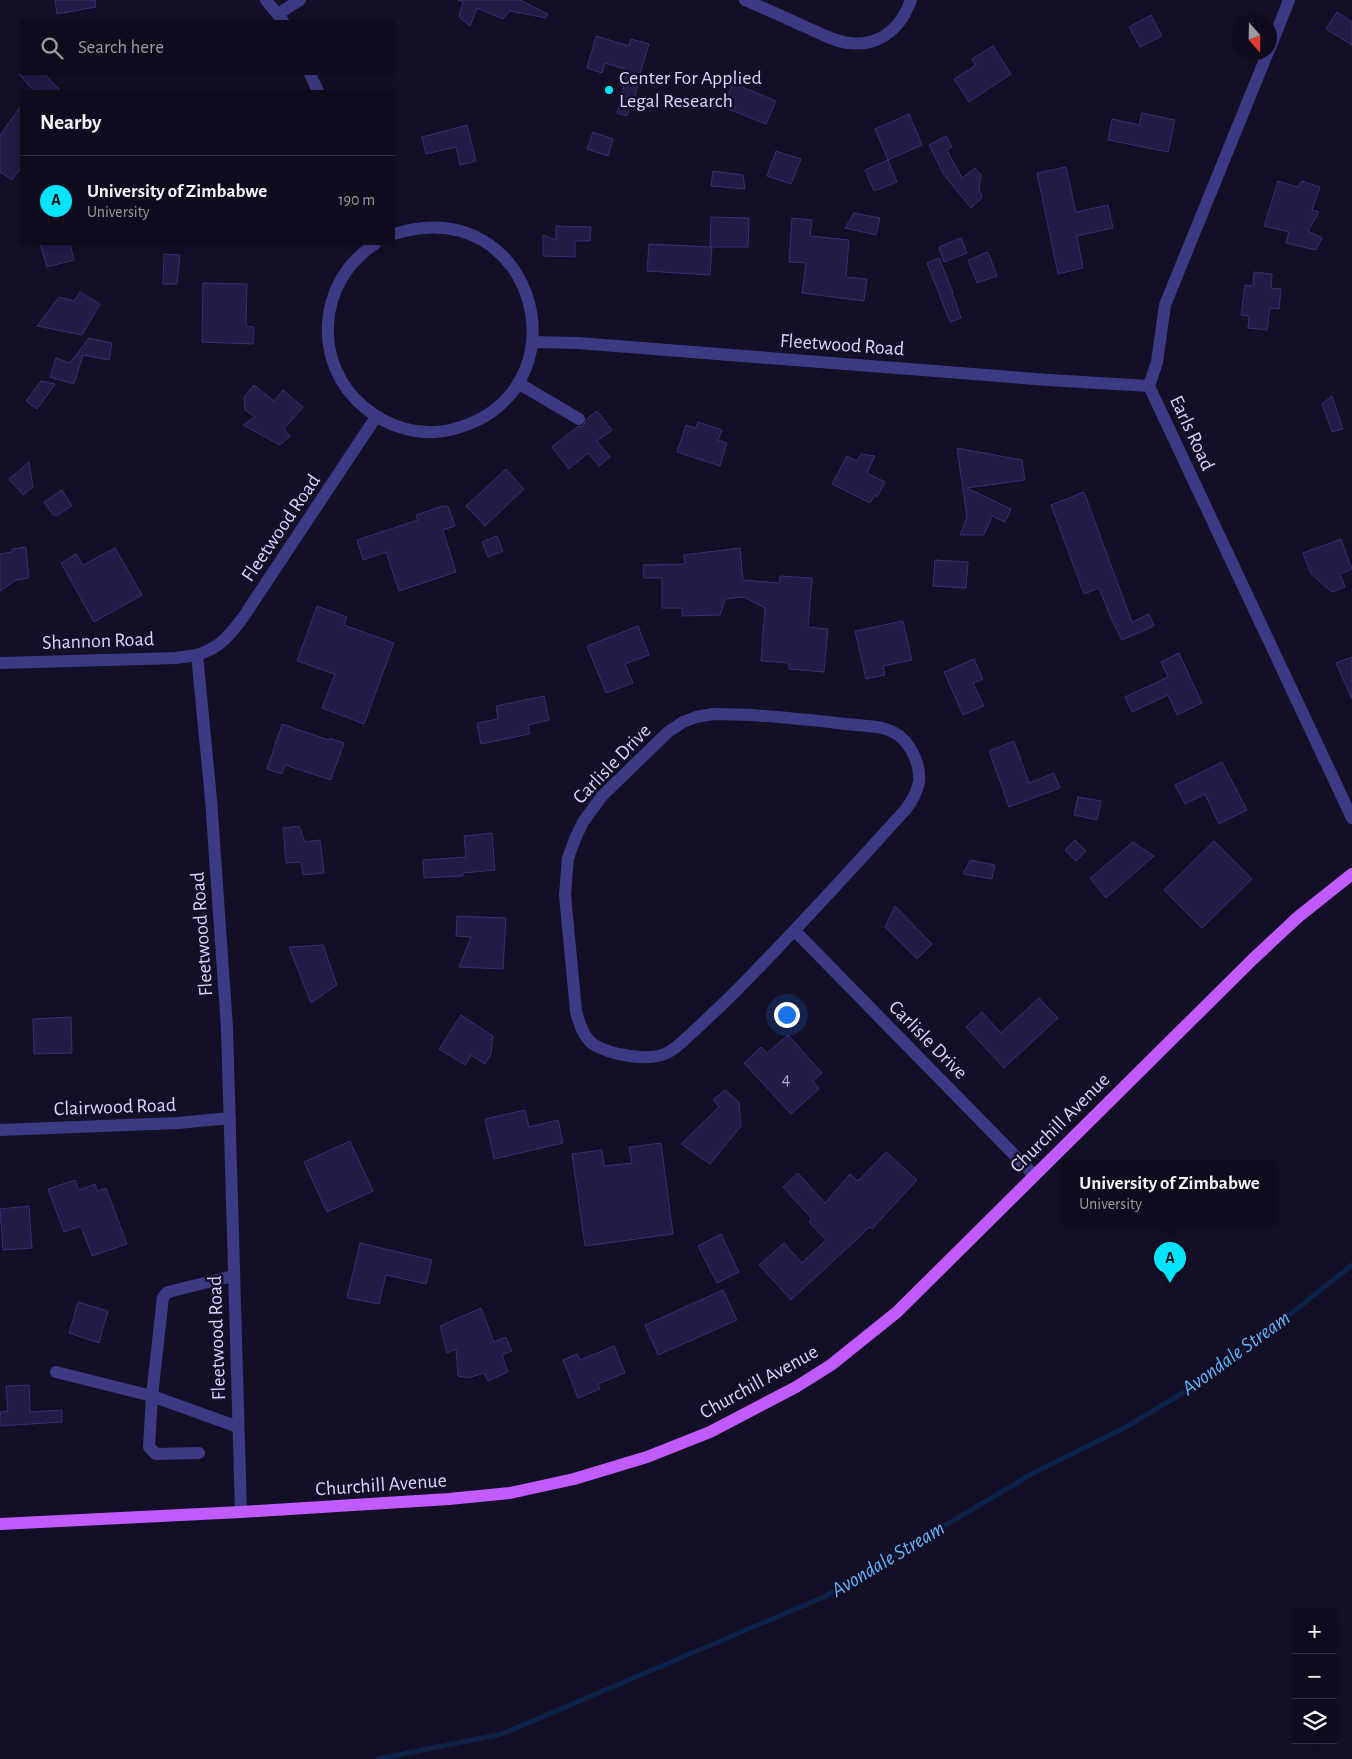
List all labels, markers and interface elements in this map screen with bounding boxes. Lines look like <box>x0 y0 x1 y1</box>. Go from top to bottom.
north arrow <box>1232 15 1277 60</box>
search box <box>20 20 395 75</box>
icon: search <box>38 34 66 62</box>
text: Search here <box>78 38 164 57</box>
place label: Center For Applied Legal Research <box>619 68 762 111</box>
marker: Center For Applied Legal Research <box>603 84 615 96</box>
text: Nearby <box>40 112 101 133</box>
text: University of Zimbabwe <box>87 182 267 201</box>
text: A <box>51 192 61 208</box>
text: 190 m <box>338 192 375 208</box>
text: University <box>87 204 150 220</box>
street label: Fleetwood Road <box>779 331 905 359</box>
street label: Earls Road <box>1166 392 1218 474</box>
street label: Fleetwood Road <box>238 471 324 585</box>
street label: Shannon Road <box>42 629 154 653</box>
street label: Carlisle Drive <box>569 720 655 808</box>
street label: Fleetwood Road <box>188 871 216 997</box>
street label: Carlisle Drive <box>885 997 971 1083</box>
your location <box>774 1002 800 1028</box>
street label: Churchill Avenue <box>1006 1069 1114 1177</box>
house number: 4 <box>782 1071 791 1089</box>
street label: Clairwood Road <box>53 1095 177 1119</box>
popup <box>1062 1160 1277 1225</box>
text: University of Zimbabwe <box>1079 1174 1260 1193</box>
text: University <box>1079 1196 1142 1212</box>
pin: A <box>1154 1242 1186 1283</box>
street label: Fleetwood Road <box>205 1275 229 1401</box>
water label: Avondale Stream <box>1177 1307 1294 1400</box>
street label: Churchill Avenue <box>697 1341 821 1423</box>
street label: Churchill Avenue <box>315 1470 447 1500</box>
water label: Avondale Stream <box>827 1517 948 1601</box>
map controls <box>1292 1609 1337 1744</box>
button: + <box>1292 1609 1337 1654</box>
button: − <box>1292 1654 1337 1699</box>
button: layers <box>1292 1699 1337 1744</box>

